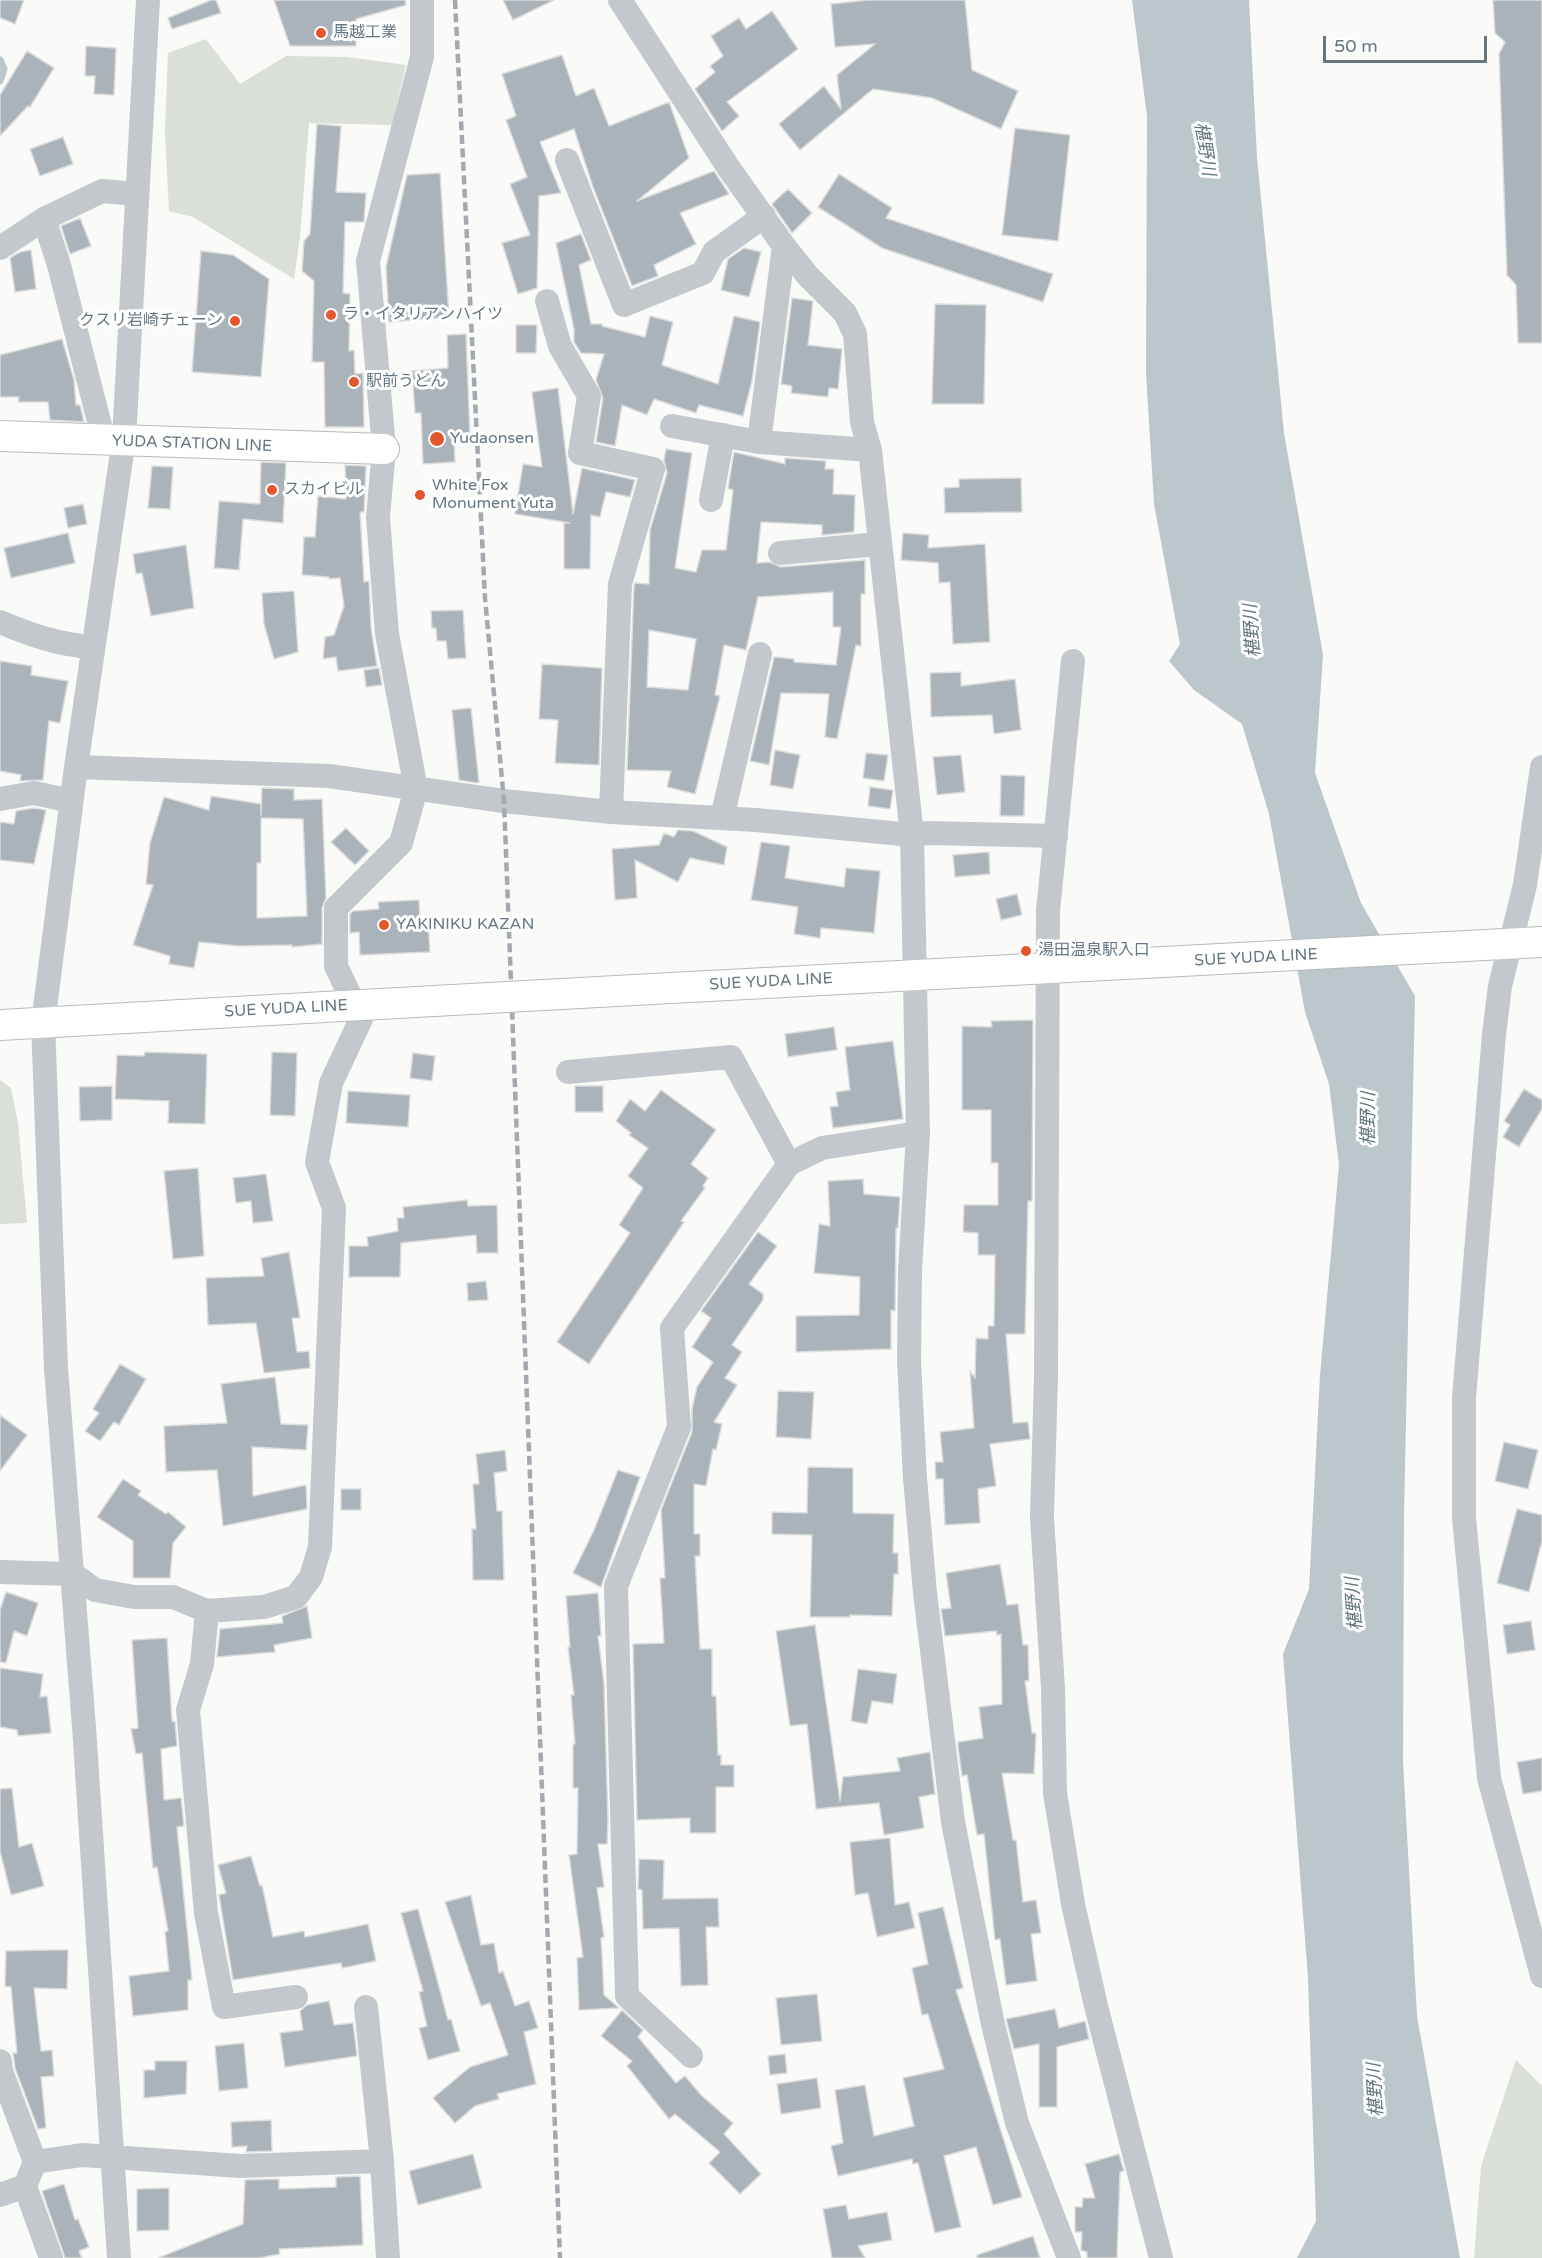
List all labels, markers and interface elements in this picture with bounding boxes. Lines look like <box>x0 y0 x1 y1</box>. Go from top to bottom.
place label: 馬越工業 <box>333 23 397 43</box>
scale bar <box>1326 24 1490 62</box>
marker: 馬越工業 <box>314 26 328 40</box>
text: 50 m <box>1334 35 1378 57</box>
water label: 椹野川 <box>1189 121 1219 177</box>
place label: ラ・イタリアンハイツ <box>343 305 503 325</box>
marker: ラ・イタリアンハイツ <box>324 308 338 322</box>
place label: クスリ岩崎チェーン <box>79 311 223 331</box>
marker: クスリ岩崎チェーン <box>228 314 242 328</box>
place label: 駅前うどん <box>366 372 446 392</box>
marker: 駅前うどん <box>347 375 361 389</box>
place label: Yudaonsen <box>450 429 534 449</box>
marker: Yudaonsen <box>428 430 446 448</box>
street label: YUDA STATION LINE <box>112 432 272 456</box>
place label: White Fox Monument Yuta <box>432 476 554 514</box>
place label: スカイビル <box>284 480 364 500</box>
marker: スカイビル <box>265 483 279 497</box>
marker: White Fox Monument Yuta <box>413 488 427 502</box>
water label: 椹野川 <box>1240 603 1266 659</box>
place label: YAKINIKU KAZAN <box>396 915 534 935</box>
marker: YAKINIKU KAZAN <box>377 918 391 932</box>
place label: 湯田温泉駅入口 <box>1038 941 1150 961</box>
marker: 湯田温泉駅入口 <box>1019 944 1033 958</box>
street label: SUE YUDA LINE <box>1194 945 1318 971</box>
street label: SUE YUDA LINE <box>709 969 833 995</box>
street label: SUE YUDA LINE <box>224 996 348 1022</box>
water label: 椹野川 <box>1358 1092 1380 1146</box>
water label: 椹野川 <box>1342 1576 1368 1632</box>
water label: 椹野川 <box>1364 2062 1388 2118</box>

